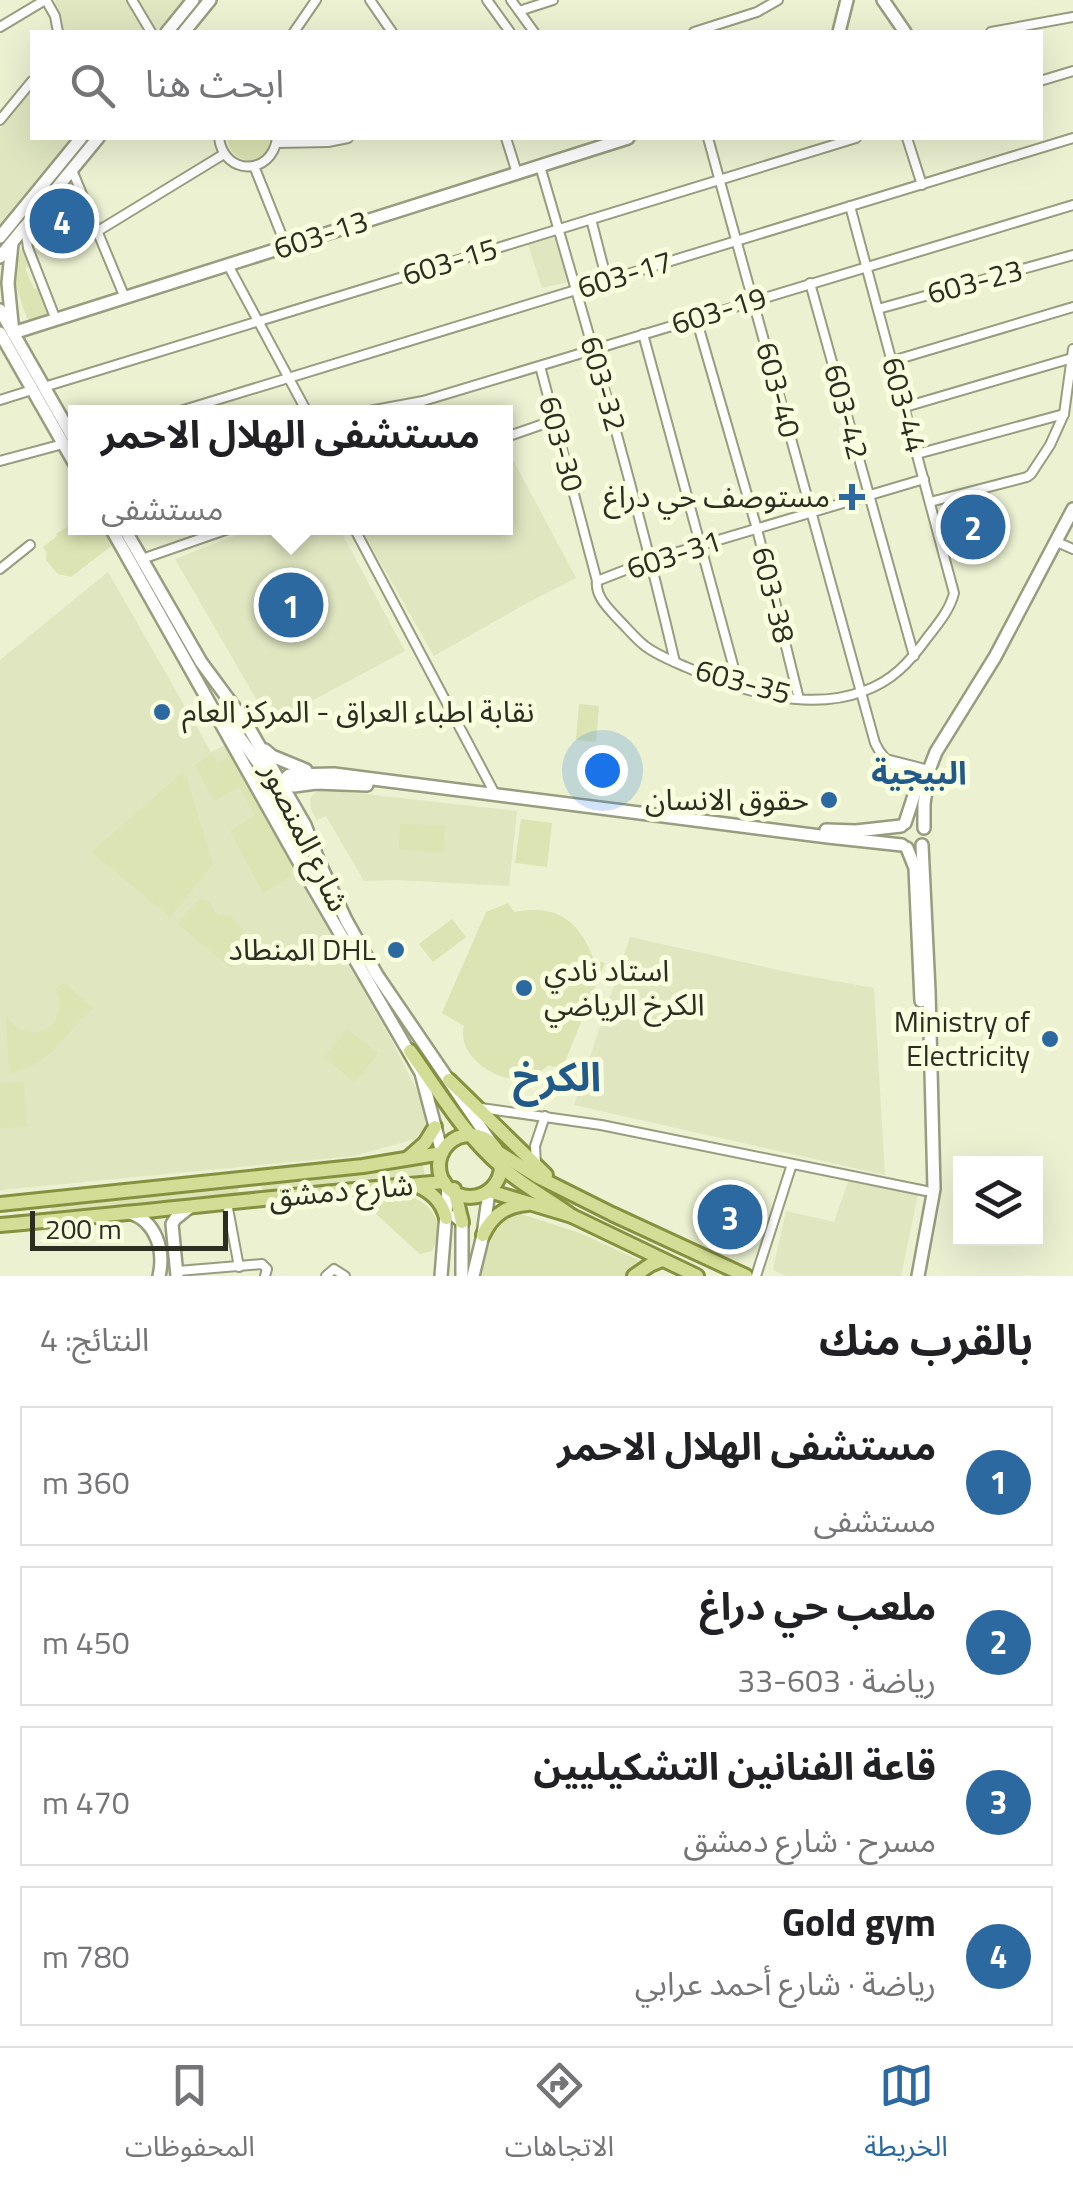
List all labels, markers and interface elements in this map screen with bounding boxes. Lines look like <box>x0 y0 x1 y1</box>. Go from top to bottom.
search box <box>30 30 1043 140</box>
text: ابحث هنا <box>145 54 284 112</box>
icon: search <box>65 58 120 113</box>
pin: 4 <box>30 184 94 258</box>
street label: 603-13 <box>267 197 374 271</box>
street label: 603-15 <box>397 225 503 297</box>
street label: 603-17 <box>572 238 678 310</box>
street label: 603-23 <box>922 246 1028 316</box>
street label: 603-19 <box>666 274 772 346</box>
street label: 603-32 <box>568 331 639 437</box>
street label: 603-40 <box>744 337 814 443</box>
street label: 603-44 <box>870 352 940 458</box>
street label: 603-42 <box>812 359 882 465</box>
street label: 603-30 <box>527 391 597 497</box>
popup <box>68 405 513 535</box>
text: مستشفى الهلال الاحمر <box>101 405 480 463</box>
place label: مستوصف حي دراغ <box>604 473 830 520</box>
text: مستشفى <box>101 484 224 532</box>
marker: مستوصف حي دراغ <box>839 484 865 510</box>
pin: 2 <box>940 490 1006 564</box>
street label: 603-31 <box>620 517 727 591</box>
street label: 603-38 <box>740 542 808 647</box>
pin: 1 <box>258 568 324 642</box>
street label: 603-35 <box>690 646 796 716</box>
place label: نقابة اطباء العراق - المركز العام <box>182 688 534 734</box>
marker: نقابة اطباء العراق - المركز العام <box>151 701 173 723</box>
your location <box>577 745 628 796</box>
district label: البيجية <box>871 748 967 796</box>
street label: شارع المنصور <box>249 753 362 919</box>
place label: حقوق الانسان <box>645 776 809 822</box>
marker: حقوق الانسان <box>818 789 840 811</box>
place label: المنطاد DHL <box>229 926 376 972</box>
marker: المنطاد DHL <box>385 939 407 961</box>
place label: استاد نادي الكرخ الرياضي <box>544 947 705 1028</box>
marker: استاد نادي الكرخ الرياضي <box>513 977 535 999</box>
place label: Ministry of Electricity <box>894 998 1030 1078</box>
marker: Ministry of Electricity <box>1039 1028 1061 1050</box>
district label: الكرخ <box>513 1046 601 1107</box>
map controls <box>953 1156 1043 1246</box>
button: layers <box>953 1156 1043 1246</box>
street label: شارع دمشق <box>267 1161 415 1219</box>
pin: 3 <box>698 1180 762 1254</box>
scale bar <box>30 1206 228 1250</box>
text: 200 m <box>45 1207 122 1250</box>
text: بالقرب منك <box>819 1307 1033 1371</box>
text: النتائج: 4 <box>40 1315 149 1363</box>
text: مستشفى الهلال الاحمر <box>557 1417 936 1475</box>
text: 360 m <box>42 1458 130 1506</box>
text: 1 <box>990 1458 1007 1506</box>
text: مستشفى <box>813 1496 936 1544</box>
text: ملعب حي دراغ <box>699 1577 936 1635</box>
text: 450 m <box>42 1618 130 1666</box>
text: 2 <box>990 1618 1007 1666</box>
text: رياضة · 603-33 <box>737 1656 936 1704</box>
text: قاعة الفنانين التشكيليين <box>534 1737 936 1795</box>
text: 470 m <box>42 1778 130 1826</box>
text: 3 <box>990 1778 1007 1826</box>
text: مسرح · شارع دمشق <box>683 1816 936 1864</box>
text: Gold gym <box>782 1893 936 1951</box>
text: 780 m <box>42 1932 130 1980</box>
text: 4 <box>990 1932 1007 1980</box>
text: رياضة · شارع أحمد عرابي <box>635 1959 936 2007</box>
tab: المحفوظات <box>125 2058 255 2177</box>
tab: الاتجاهات <box>505 2058 614 2177</box>
tab: الخريطة <box>864 2058 948 2177</box>

